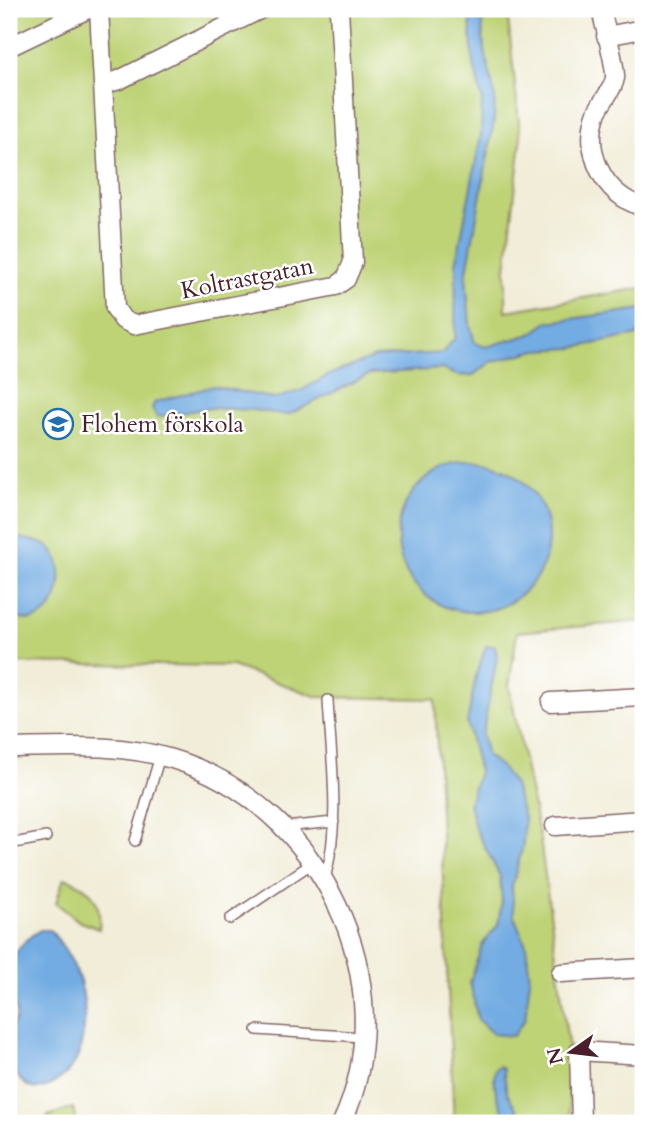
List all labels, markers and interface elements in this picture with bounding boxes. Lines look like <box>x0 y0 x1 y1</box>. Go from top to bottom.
street label: Koltrastgatan <box>178 249 317 308</box>
school or university icon: Flohem förskola <box>41 407 75 441</box>
place label: Flohem förskola <box>81 408 245 441</box>
north arrow <box>536 1016 606 1086</box>
text: N <box>541 1044 570 1067</box>

